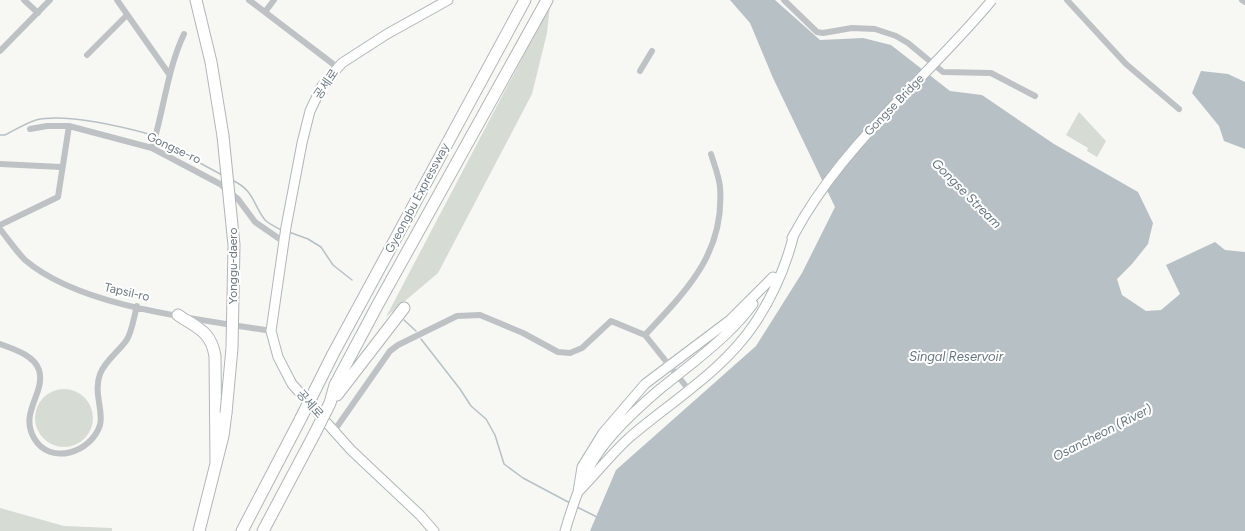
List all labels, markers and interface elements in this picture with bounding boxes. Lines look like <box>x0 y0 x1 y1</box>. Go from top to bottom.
street label: 공세로 <box>311 66 341 102</box>
street label: Gongse Bridge <box>861 71 927 139</box>
street label: Gongse-ro <box>145 129 203 167</box>
street label: Gyeongbu Expressway <box>382 140 452 255</box>
water label: Gongse Stream <box>929 156 1004 231</box>
street label: Yonggu-daero <box>226 228 240 304</box>
street label: Tapsil-ro <box>103 280 151 304</box>
water label: Singal Reservoir <box>909 349 1004 364</box>
street label: 공세로 <box>294 387 326 421</box>
water label: Osancheon (River) <box>1050 401 1155 464</box>

